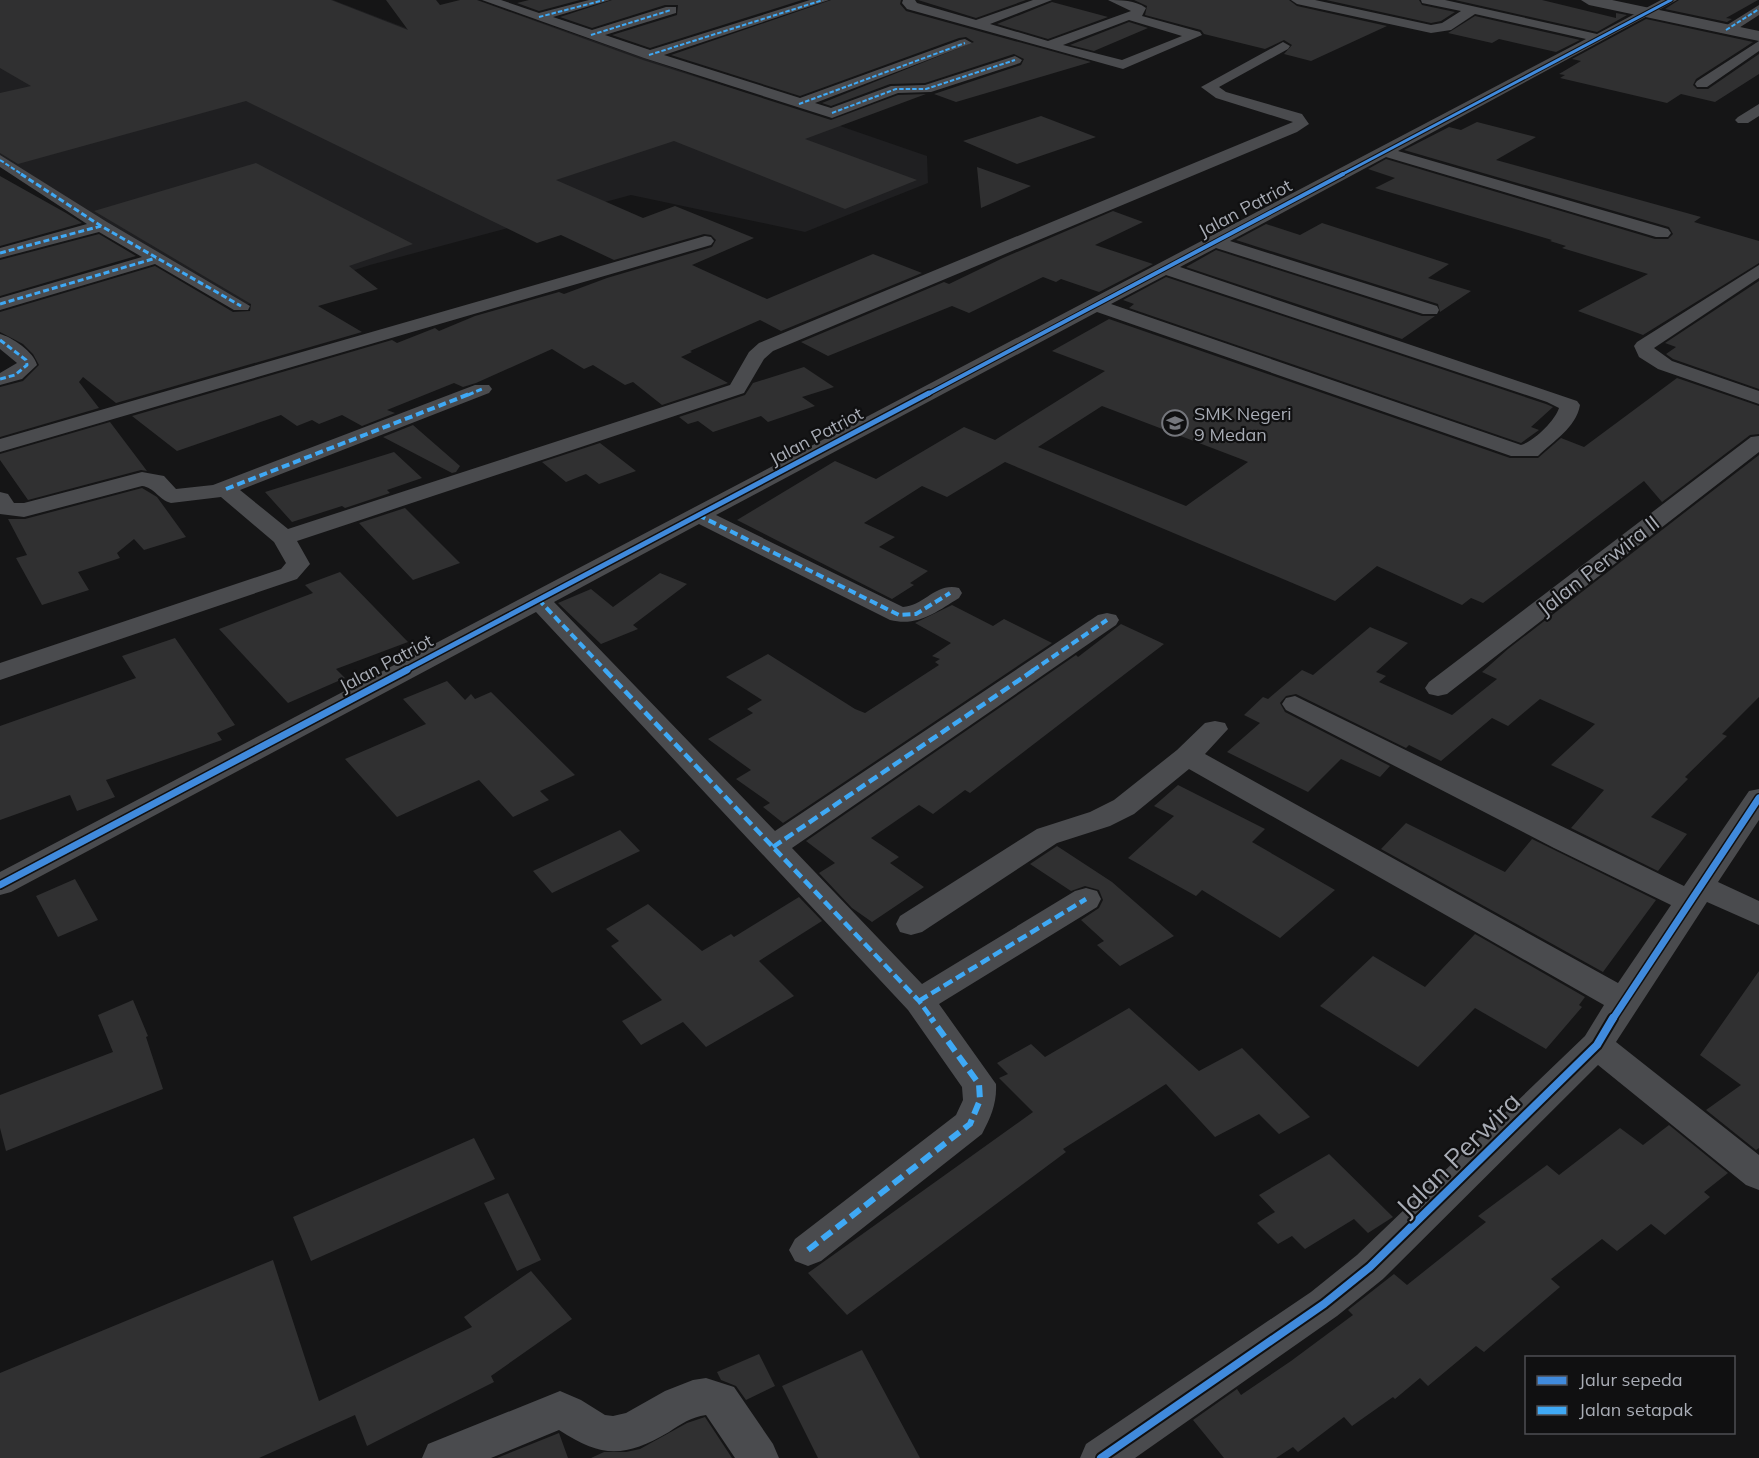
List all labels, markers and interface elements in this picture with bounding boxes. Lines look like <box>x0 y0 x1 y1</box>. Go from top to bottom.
street label: Jalan Patriot <box>1194 174 1296 242</box>
street label: Jalan Patriot <box>765 402 867 470</box>
place label: SMK Negeri 9 Medan <box>1194 402 1291 446</box>
school or university icon: SMK Negeri 9 Medan <box>1160 408 1190 438</box>
street label: Jalan Perwira II <box>1532 509 1664 621</box>
street label: Jalan Patriot <box>335 629 437 697</box>
street label: Jalan Perwira <box>1389 1085 1527 1223</box>
legend <box>1525 1356 1735 1434</box>
text: Jalur sepeda <box>1579 1368 1683 1391</box>
text: Jalan setapak <box>1579 1398 1693 1421</box>

